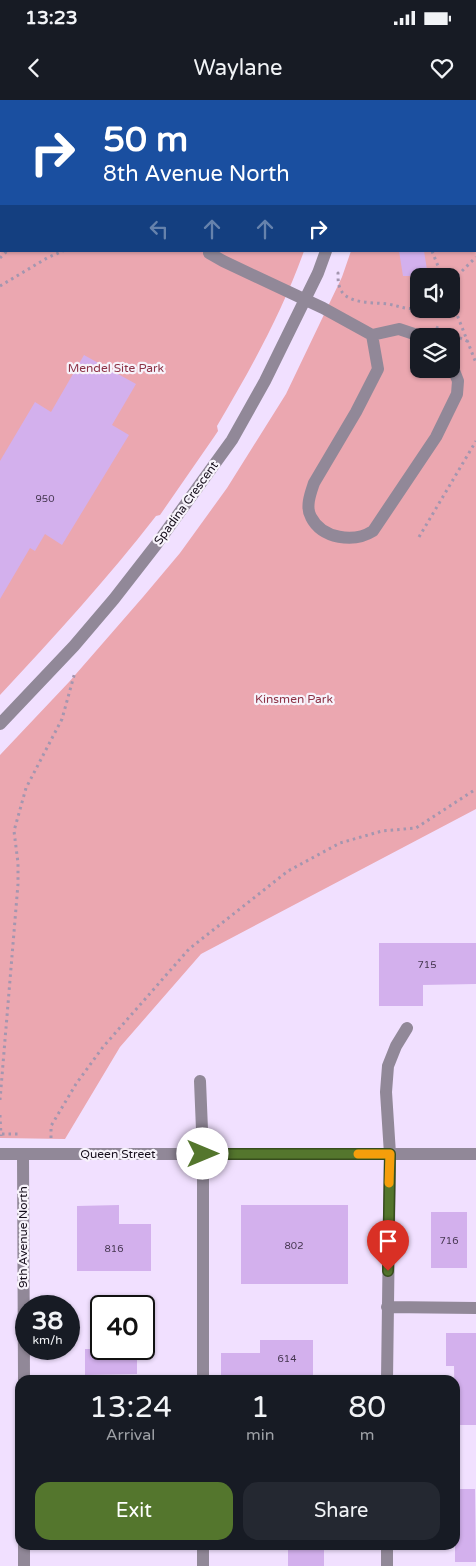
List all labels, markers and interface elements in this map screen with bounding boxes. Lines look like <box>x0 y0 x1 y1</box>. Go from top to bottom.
text: 13:23 <box>25 7 78 29</box>
icon: back <box>20 54 48 82</box>
icon: heart <box>428 54 456 82</box>
text: Waylane <box>193 55 283 81</box>
text: 50 m <box>103 119 188 161</box>
icon: right <box>20 120 85 185</box>
text: 8th Avenue North <box>103 161 290 187</box>
icon: left <box>145 215 173 243</box>
icon: ahead <box>198 215 226 243</box>
icon: ahead <box>251 215 279 243</box>
icon: right <box>304 215 332 243</box>
map controls <box>410 268 460 378</box>
button: sound <box>410 268 460 318</box>
button: layers <box>410 328 460 378</box>
park label: Mendel Site Park <box>68 361 165 375</box>
street label: Spadina Crescent <box>151 458 221 547</box>
house number: 950 <box>36 493 54 505</box>
park label: Kinsmen Park <box>255 692 333 706</box>
house number: 715 <box>418 959 436 971</box>
position arrow <box>176 1127 228 1179</box>
street label: Queen Street <box>80 1147 156 1161</box>
street label: 9th Avenue North <box>16 1186 30 1288</box>
pin <box>367 1220 409 1271</box>
icon: arrive <box>374 1227 402 1255</box>
house number: 716 <box>440 1235 458 1247</box>
house number: 802 <box>285 1240 303 1252</box>
house number: 816 <box>105 1243 123 1255</box>
speed limit sign: 40 <box>90 1295 155 1360</box>
text: 38 <box>32 1306 63 1336</box>
text: km/h <box>32 1333 63 1347</box>
house number: 614 <box>278 1353 296 1365</box>
text: 13:24 <box>89 1389 172 1426</box>
text: 1 <box>251 1389 270 1426</box>
text: 80 <box>348 1389 386 1426</box>
text: Arrival <box>106 1425 155 1445</box>
text: min <box>246 1425 274 1445</box>
text: m <box>360 1425 375 1445</box>
button: Exit <box>35 1482 233 1540</box>
button: Share <box>243 1482 440 1540</box>

